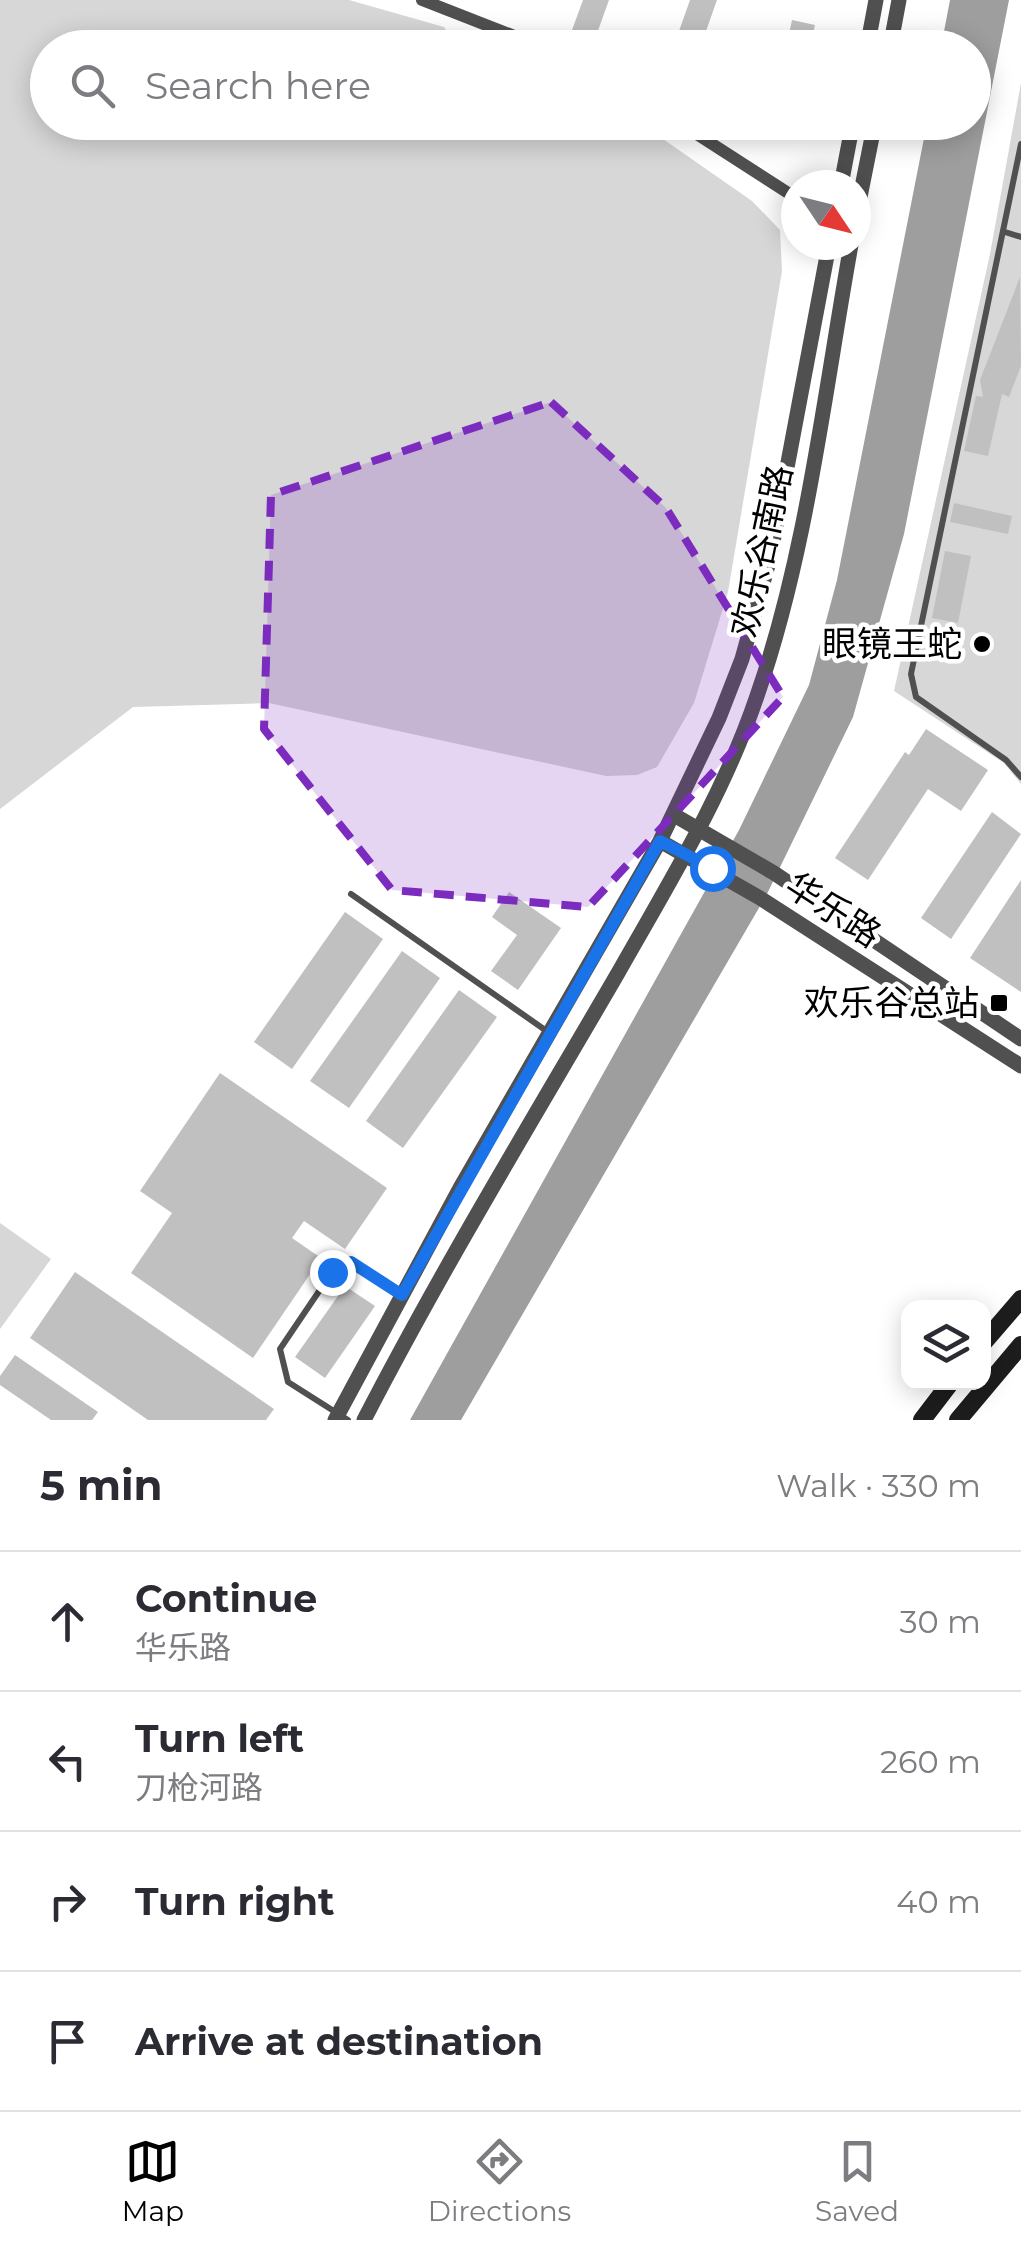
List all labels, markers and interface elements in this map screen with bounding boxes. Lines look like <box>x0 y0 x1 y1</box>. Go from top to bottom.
search box <box>30 30 991 140</box>
icon: search <box>65 58 120 113</box>
text: Search here <box>145 62 371 109</box>
north arrow <box>781 170 871 260</box>
street label: 欢乐谷南路 <box>722 461 801 641</box>
place label: 眼镜王蛇 <box>822 622 962 665</box>
marker: 眼镜王蛇 <box>971 633 993 655</box>
route start <box>690 846 736 892</box>
street label: 华乐路 <box>778 863 889 956</box>
place label: 欢乐谷总站 <box>804 981 979 1024</box>
marker: 欢乐谷总站 <box>988 992 1010 1014</box>
route end <box>310 1250 356 1296</box>
map controls <box>901 1300 991 1390</box>
button: layers <box>901 1300 991 1390</box>
text: 5 min <box>40 1459 163 1511</box>
text: Walk · 330 m <box>776 1466 981 1505</box>
text: Continue <box>135 1575 317 1622</box>
icon: ahead <box>40 1594 95 1649</box>
text: 30 m <box>899 1602 981 1641</box>
text: 华乐路 <box>135 1628 231 1667</box>
text: Turn left <box>135 1715 304 1762</box>
icon: left <box>40 1734 95 1789</box>
text: 260 m <box>880 1742 981 1781</box>
text: 刀枪河路 <box>135 1768 263 1807</box>
icon: right <box>40 1874 95 1929</box>
text: Turn right <box>135 1878 334 1925</box>
text: 40 m <box>896 1882 981 1921</box>
icon: arrive <box>40 2014 95 2069</box>
text: Arrive at destination <box>135 2018 543 2065</box>
tab: Map <box>122 2134 184 2228</box>
tab: Directions <box>428 2134 571 2228</box>
tab: Saved <box>815 2134 899 2228</box>

